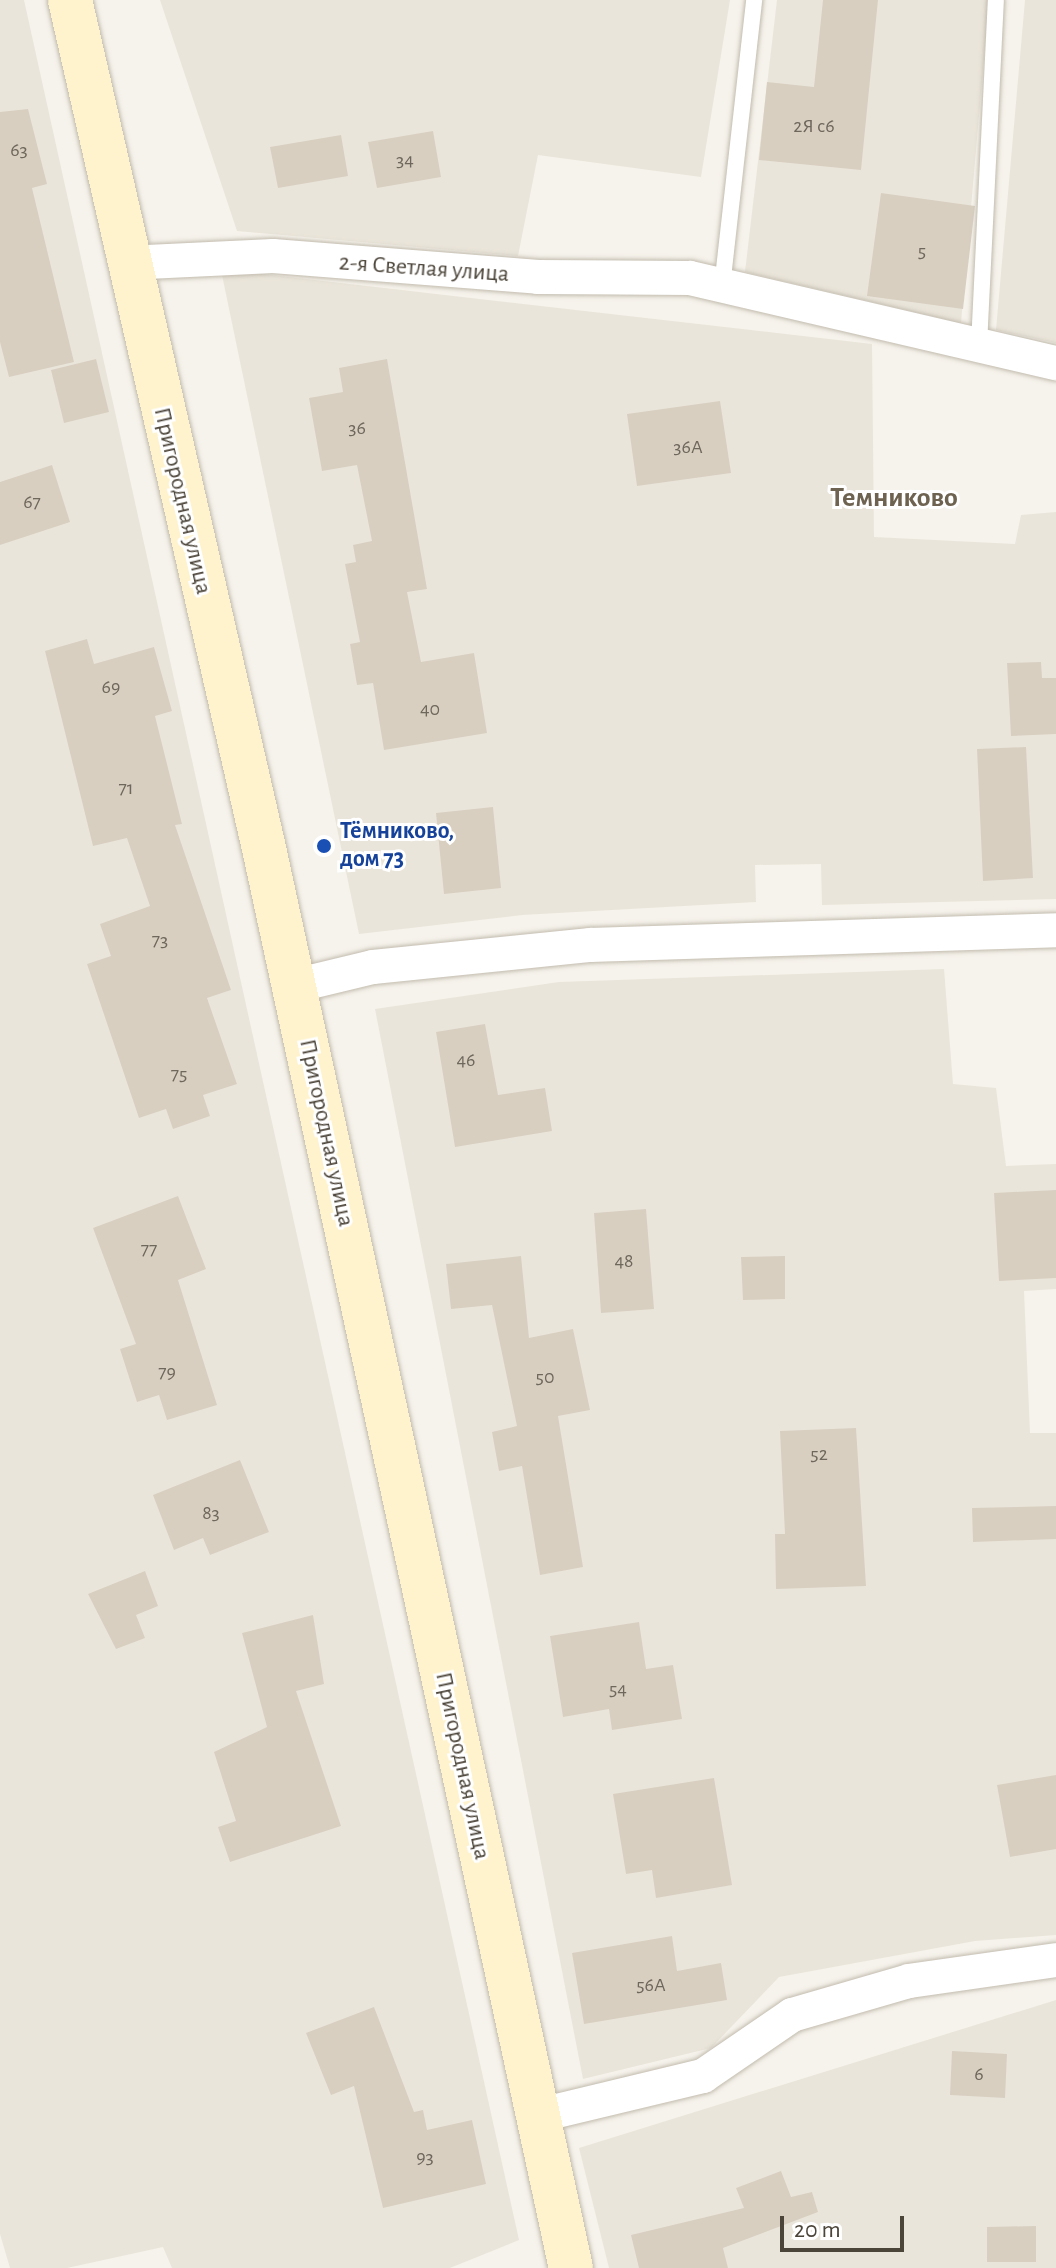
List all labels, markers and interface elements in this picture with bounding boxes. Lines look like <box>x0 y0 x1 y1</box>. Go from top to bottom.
house number: 2Я с6 <box>793 114 835 138</box>
house number: 63 <box>10 138 28 162</box>
house number: 34 <box>396 148 414 172</box>
house number: 5 <box>918 239 926 263</box>
street label: 2-я Светлая улица <box>338 249 510 289</box>
street label: Пригородная улица <box>146 405 218 597</box>
house number: 36 <box>348 416 366 440</box>
house number: 36А <box>673 435 703 459</box>
district label: Темниково <box>830 481 958 515</box>
house number: 67 <box>23 490 41 514</box>
house number: 69 <box>102 675 120 699</box>
house number: 40 <box>420 697 440 721</box>
house number: 71 <box>118 776 134 800</box>
place label: Тёмниково, дом 73 <box>340 818 454 874</box>
marker: Тёмниково, дом 73 <box>315 837 333 855</box>
house number: 73 <box>152 928 168 952</box>
street label: Пригородная улица <box>292 1037 360 1229</box>
house number: 46 <box>456 1048 476 1072</box>
house number: 75 <box>171 1062 187 1086</box>
house number: 77 <box>141 1237 157 1261</box>
house number: 48 <box>614 1249 634 1273</box>
house number: 79 <box>158 1360 176 1384</box>
house number: 50 <box>536 1365 554 1389</box>
house number: 52 <box>810 1442 828 1466</box>
house number: 83 <box>202 1501 220 1525</box>
street label: Пригородная улица <box>428 1670 496 1862</box>
house number: 54 <box>609 1677 627 1701</box>
house number: 56А <box>636 1973 666 1997</box>
house number: 6 <box>974 2062 984 2086</box>
house number: 93 <box>416 2145 434 2169</box>
scale bar <box>784 2200 908 2250</box>
text: 20 m <box>794 2218 841 2242</box>

